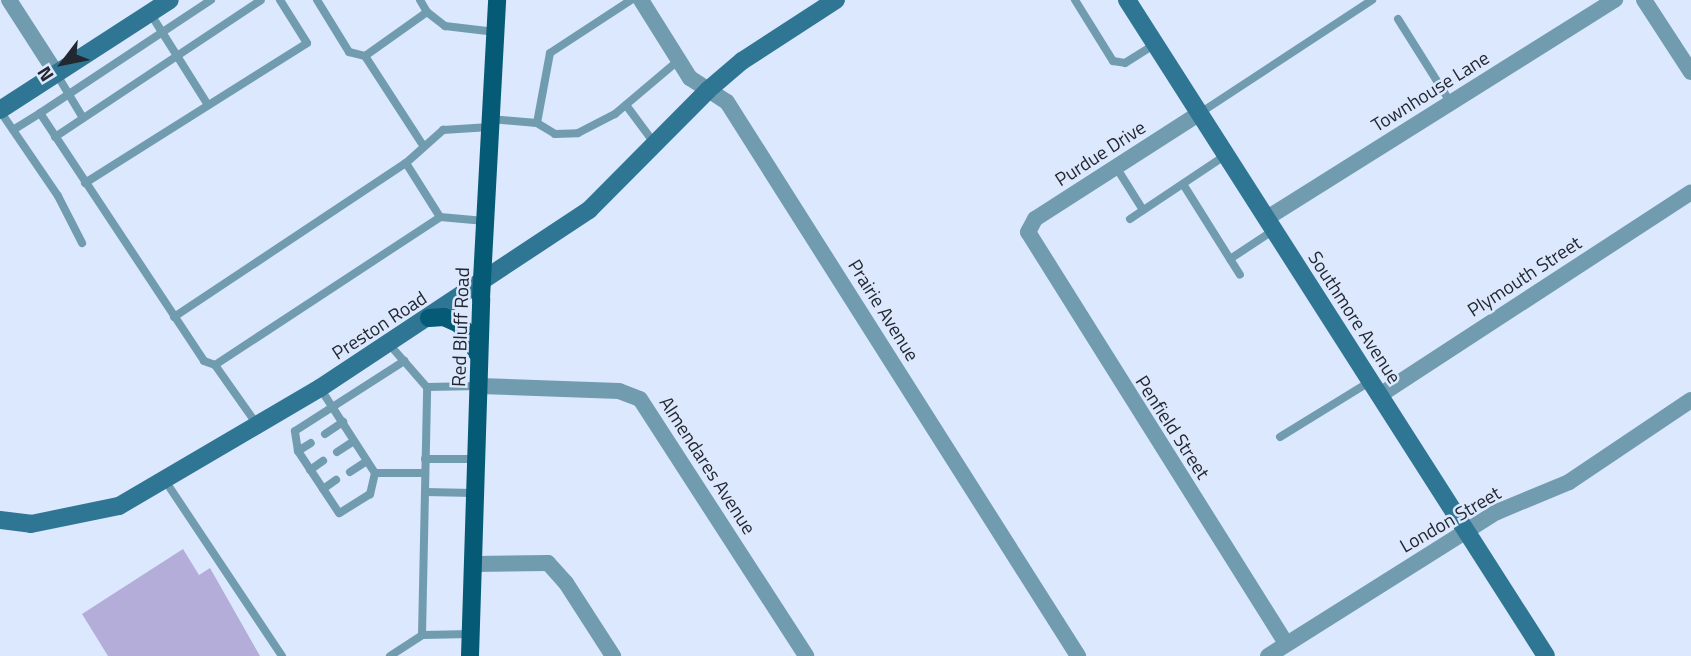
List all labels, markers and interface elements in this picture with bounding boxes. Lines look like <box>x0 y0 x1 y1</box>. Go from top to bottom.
north arrow <box>28 28 98 98</box>
street label: Townhouse Lane <box>1367 46 1493 136</box>
text: N <box>29 61 61 88</box>
street label: Purdue Drive <box>1051 115 1149 191</box>
street label: Plymouth Street <box>1463 231 1585 321</box>
street label: Southmore Avenue <box>1304 247 1406 387</box>
street label: Prairie Avenue <box>844 255 924 365</box>
street label: Red Bluff Road <box>447 267 473 387</box>
street label: Preston Road <box>327 286 431 364</box>
street label: Penfield Street <box>1131 371 1215 483</box>
street label: Almendares Avenue <box>655 392 761 538</box>
street label: London Street <box>1396 481 1504 557</box>

